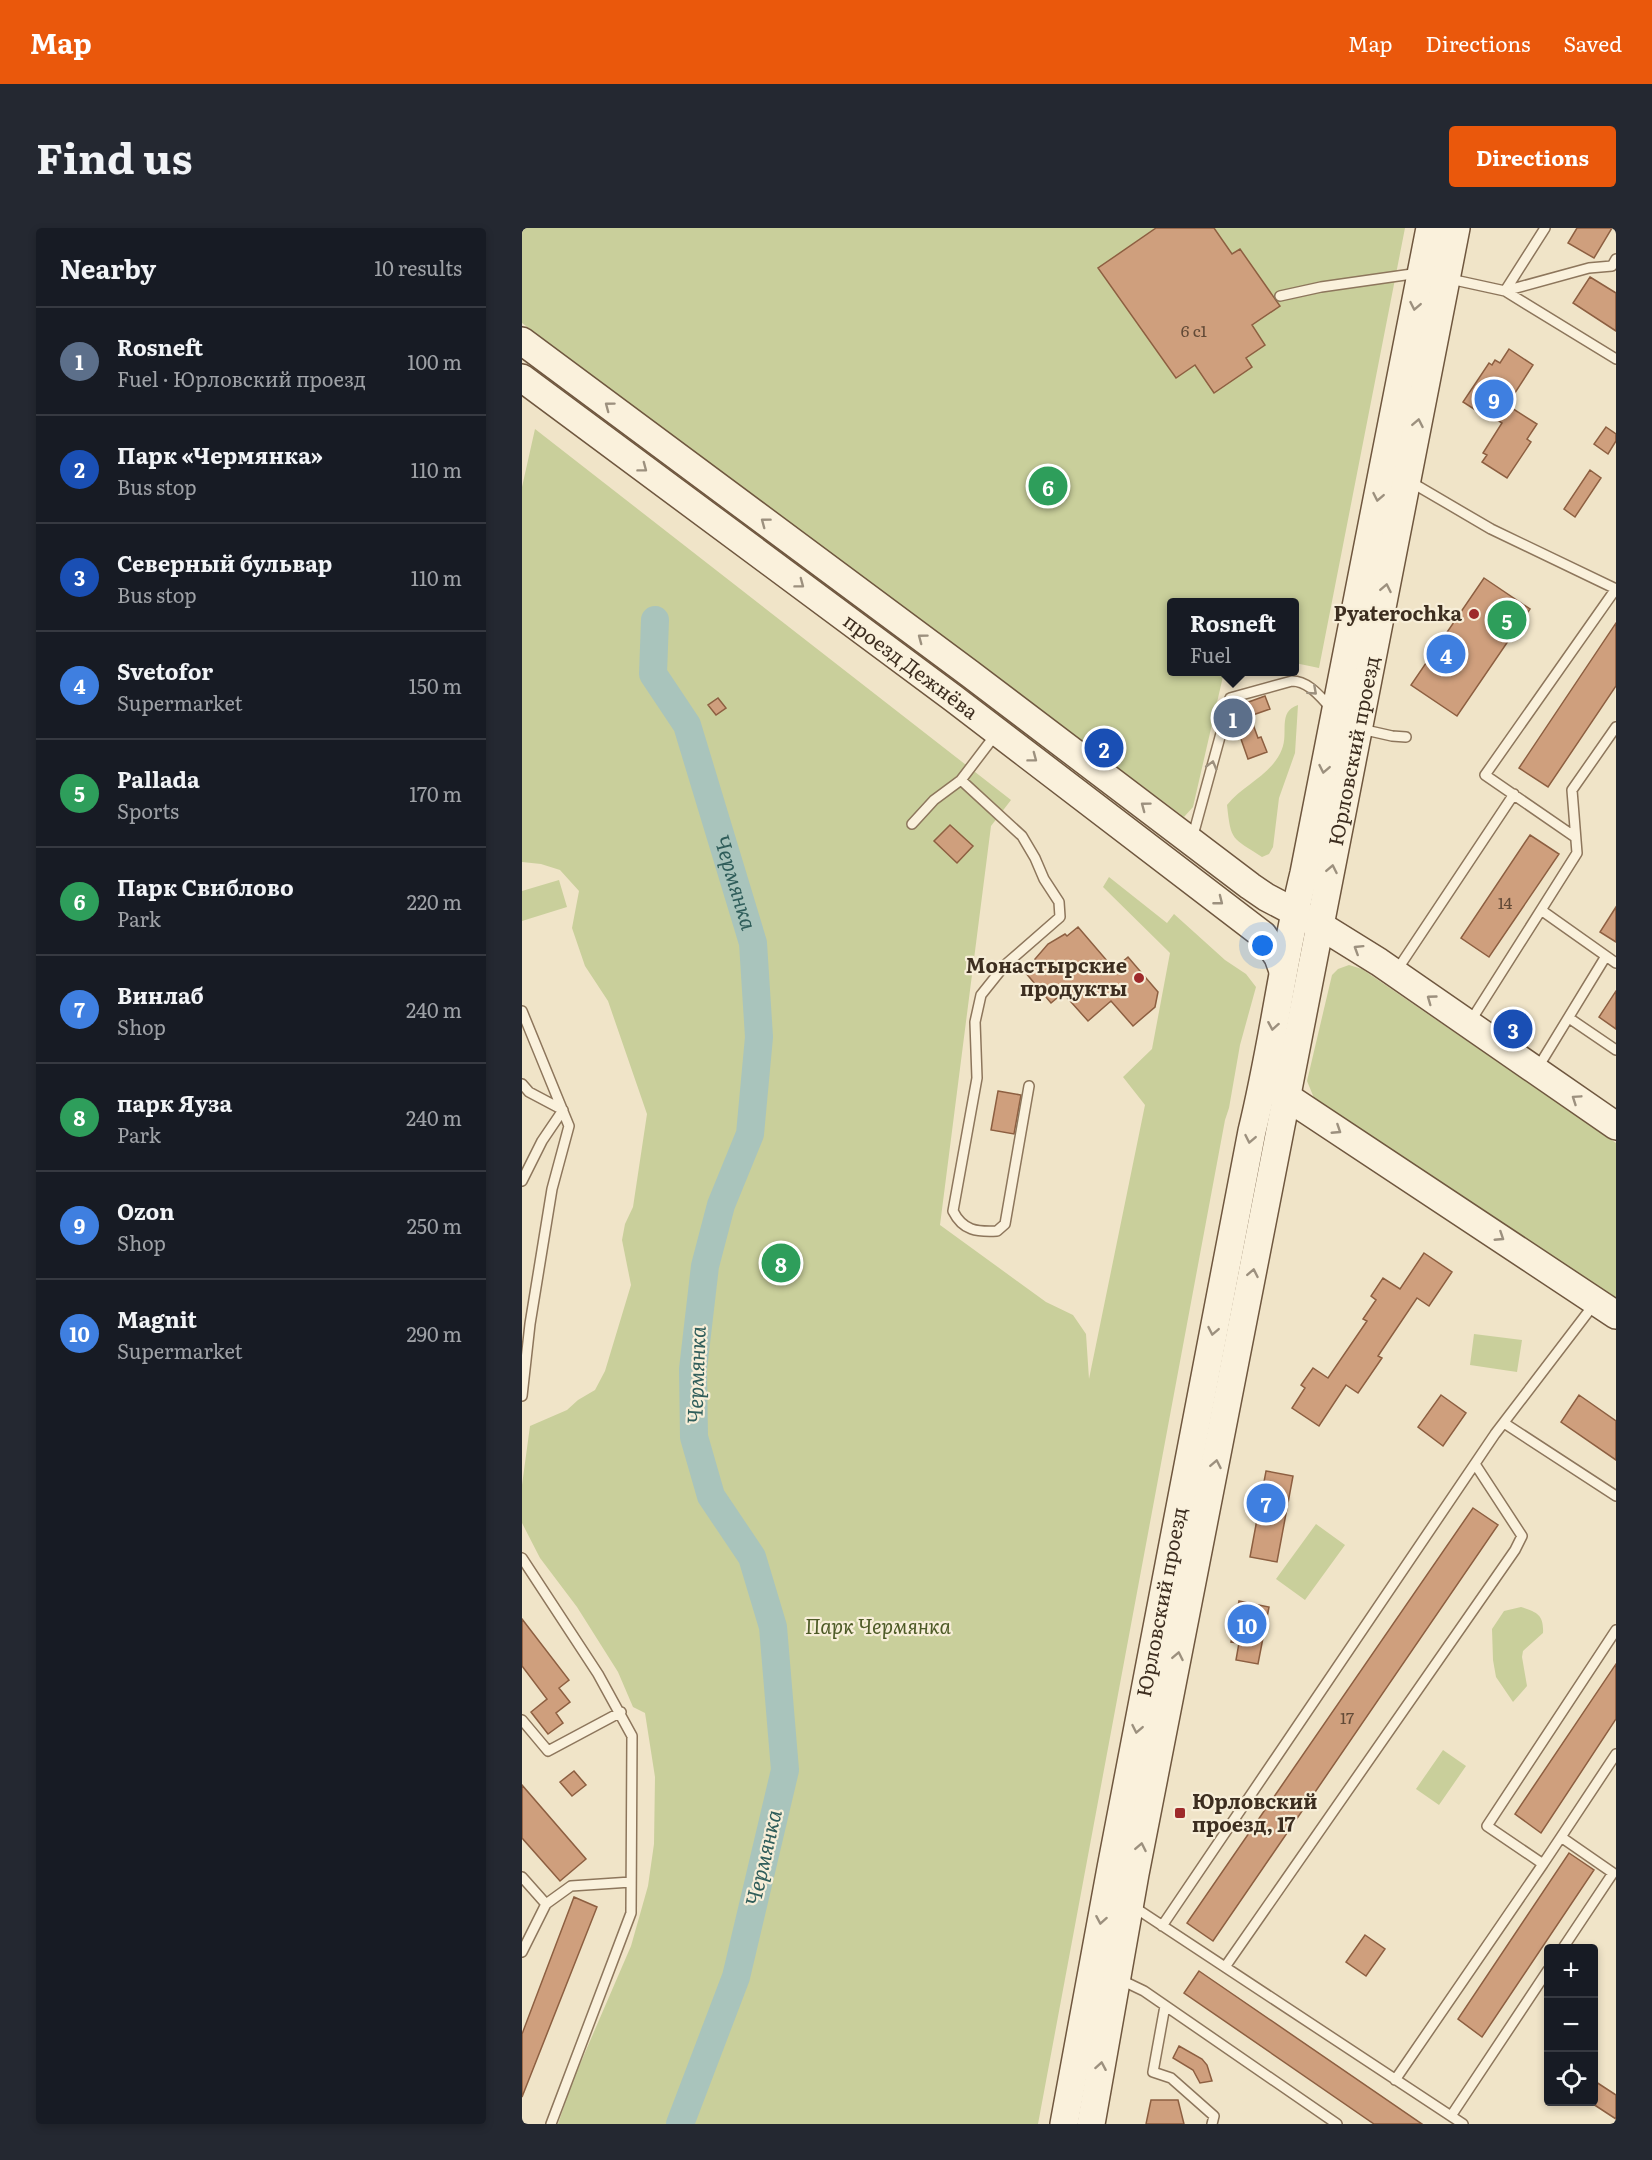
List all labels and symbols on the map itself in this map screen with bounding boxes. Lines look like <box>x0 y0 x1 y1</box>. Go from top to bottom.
one-way arrow <box>1409 301 1422 311</box>
house number: 6 с1 <box>1181 318 1208 342</box>
pin: 9 <box>1474 376 1514 422</box>
one-way arrow <box>604 402 615 413</box>
one-way arrow <box>1411 418 1424 428</box>
one-way arrow <box>636 460 647 471</box>
pin: 6 <box>1028 464 1068 508</box>
one-way arrow <box>1372 492 1385 502</box>
one-way arrow <box>761 518 772 529</box>
one-way arrow <box>793 577 804 588</box>
one-way arrow <box>1379 584 1392 594</box>
place label: Pyaterochka <box>1334 597 1462 627</box>
pin: 5 <box>1488 598 1526 642</box>
street label: проезд Дежнёва <box>838 605 986 725</box>
marker: Pyaterochka <box>1467 607 1481 621</box>
pin: 4 <box>1426 632 1466 676</box>
one-way arrow <box>918 635 929 646</box>
street label: Юрловский проезд <box>1319 653 1385 848</box>
one-way arrow <box>1306 684 1317 695</box>
pin: 1 <box>1214 696 1252 740</box>
pin: 2 <box>1084 726 1124 770</box>
one-way arrow <box>1026 751 1037 762</box>
one-way arrow <box>1205 760 1218 770</box>
one-way arrow <box>1318 764 1331 774</box>
one-way arrow <box>1140 803 1151 814</box>
water label: Чермянка <box>708 830 766 933</box>
one-way arrow <box>1325 864 1338 874</box>
house number: 14 <box>1498 890 1513 914</box>
one-way arrow <box>1212 894 1223 905</box>
your location <box>1248 931 1277 960</box>
one-way arrow <box>1354 945 1364 957</box>
place label: Монастырские продукты <box>966 949 1127 1002</box>
marker: Монастырские продукты <box>1132 971 1146 985</box>
one-way arrow <box>1426 996 1437 1007</box>
pin: 3 <box>1494 1006 1532 1052</box>
one-way arrow <box>1267 1021 1280 1031</box>
one-way arrow <box>1571 1095 1582 1106</box>
one-way arrow <box>1331 1122 1341 1134</box>
one-way arrow <box>1244 1134 1257 1144</box>
one-way arrow <box>1493 1230 1504 1241</box>
pin: 8 <box>762 1240 800 1286</box>
one-way arrow <box>1246 1268 1259 1278</box>
water label: Чермянка <box>677 1325 712 1424</box>
one-way arrow <box>1207 1326 1220 1336</box>
one-way arrow <box>1209 1460 1222 1470</box>
pin: 7 <box>1246 1480 1286 1526</box>
street label: Юрловский проезд <box>1127 1504 1193 1699</box>
pin: 10 <box>1228 1602 1266 1646</box>
park label: Парк Чермянка <box>805 1610 952 1640</box>
one-way arrow <box>1171 1651 1184 1661</box>
house number: 17 <box>1340 1705 1354 1729</box>
one-way arrow <box>1131 1723 1144 1733</box>
place label: Юрловский проезд, 17 <box>1192 1785 1317 1838</box>
water label: Чермянка <box>735 1806 788 1909</box>
marker: Юрловский проезд, 17 <box>1173 1806 1187 1820</box>
one-way arrow <box>1134 1842 1147 1852</box>
one-way arrow <box>1095 1915 1108 1925</box>
one-way arrow <box>1094 2062 1107 2072</box>

